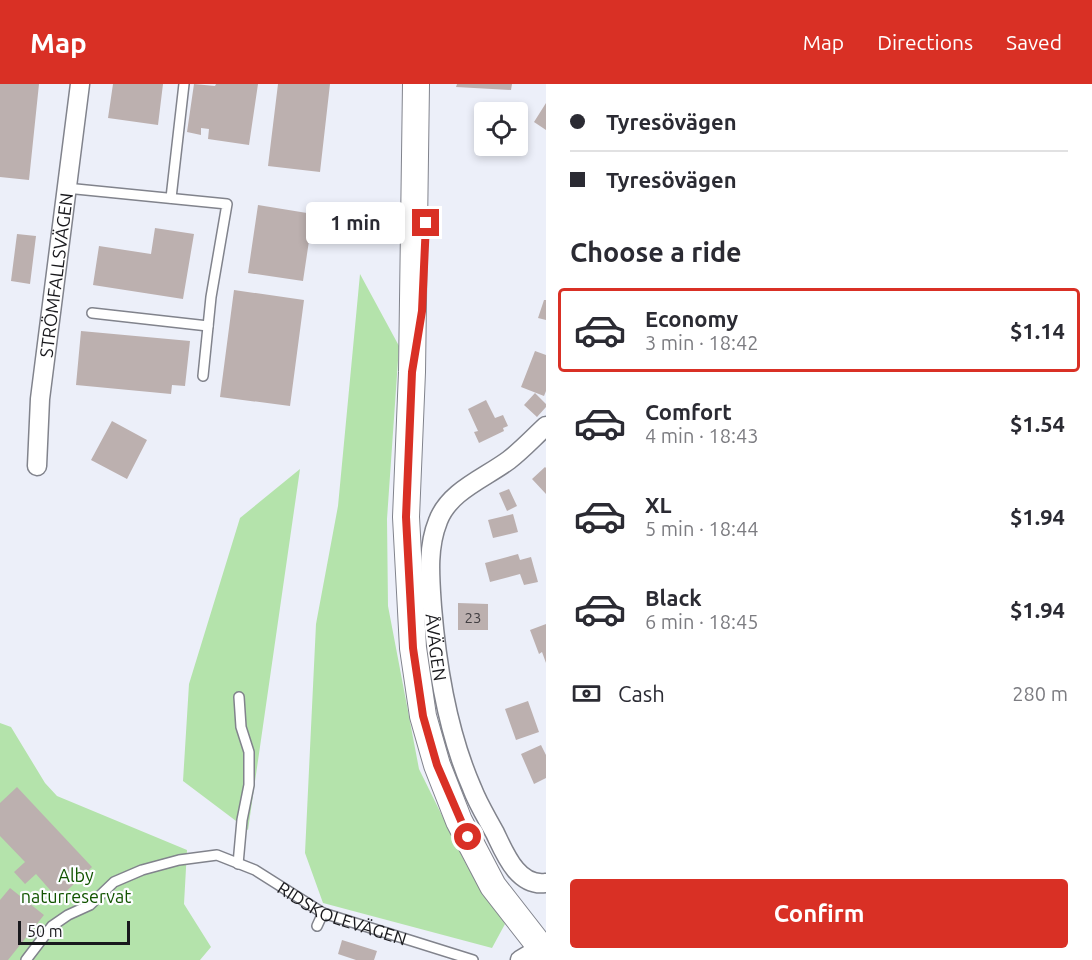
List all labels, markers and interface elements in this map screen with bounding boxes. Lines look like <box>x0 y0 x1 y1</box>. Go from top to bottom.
text: Map <box>30 27 87 58</box>
text: Map <box>803 30 844 54</box>
text: Directions <box>877 30 973 54</box>
text: Saved <box>1006 30 1062 54</box>
map controls <box>474 102 528 156</box>
button: locate <box>474 102 528 156</box>
text: Tyresövägen <box>606 109 737 134</box>
text: Tyresövägen <box>606 167 737 192</box>
street label: STRÖMFALLSVÄGEN <box>35 192 76 359</box>
callout: 1 min <box>306 202 405 244</box>
route end <box>412 209 439 236</box>
text: 1 min <box>330 211 381 234</box>
text: Choose a ride <box>570 237 742 267</box>
icon: car <box>573 303 627 357</box>
text: Economy <box>645 306 738 331</box>
text: $1.14 <box>1010 318 1065 343</box>
text: 3 min · 18:42 <box>645 331 759 354</box>
icon: car <box>573 396 627 450</box>
text: Comfort <box>645 399 732 424</box>
text: $1.54 <box>1010 411 1065 436</box>
text: 4 min · 18:43 <box>645 424 759 447</box>
icon: car <box>573 489 627 543</box>
text: XL <box>645 492 672 517</box>
text: $1.94 <box>1010 504 1065 529</box>
text: 5 min · 18:44 <box>645 517 759 540</box>
icon: car <box>573 582 627 636</box>
text: Black <box>645 585 702 610</box>
text: $1.94 <box>1010 597 1065 622</box>
house number: 23 <box>465 609 481 626</box>
text: 6 min · 18:45 <box>645 610 759 633</box>
street label: ÅVÄGEN <box>423 613 451 682</box>
icon: cash <box>570 677 603 710</box>
text: Cash <box>618 681 665 706</box>
text: 280 m <box>1012 682 1068 705</box>
route start <box>454 823 481 850</box>
park label: Alby naturreservat <box>21 865 131 906</box>
street label: RIDSKOLEVÄGEN <box>274 877 409 949</box>
button: Confirm <box>570 879 1068 948</box>
scale bar <box>18 918 130 946</box>
text: 50 m <box>27 922 63 940</box>

